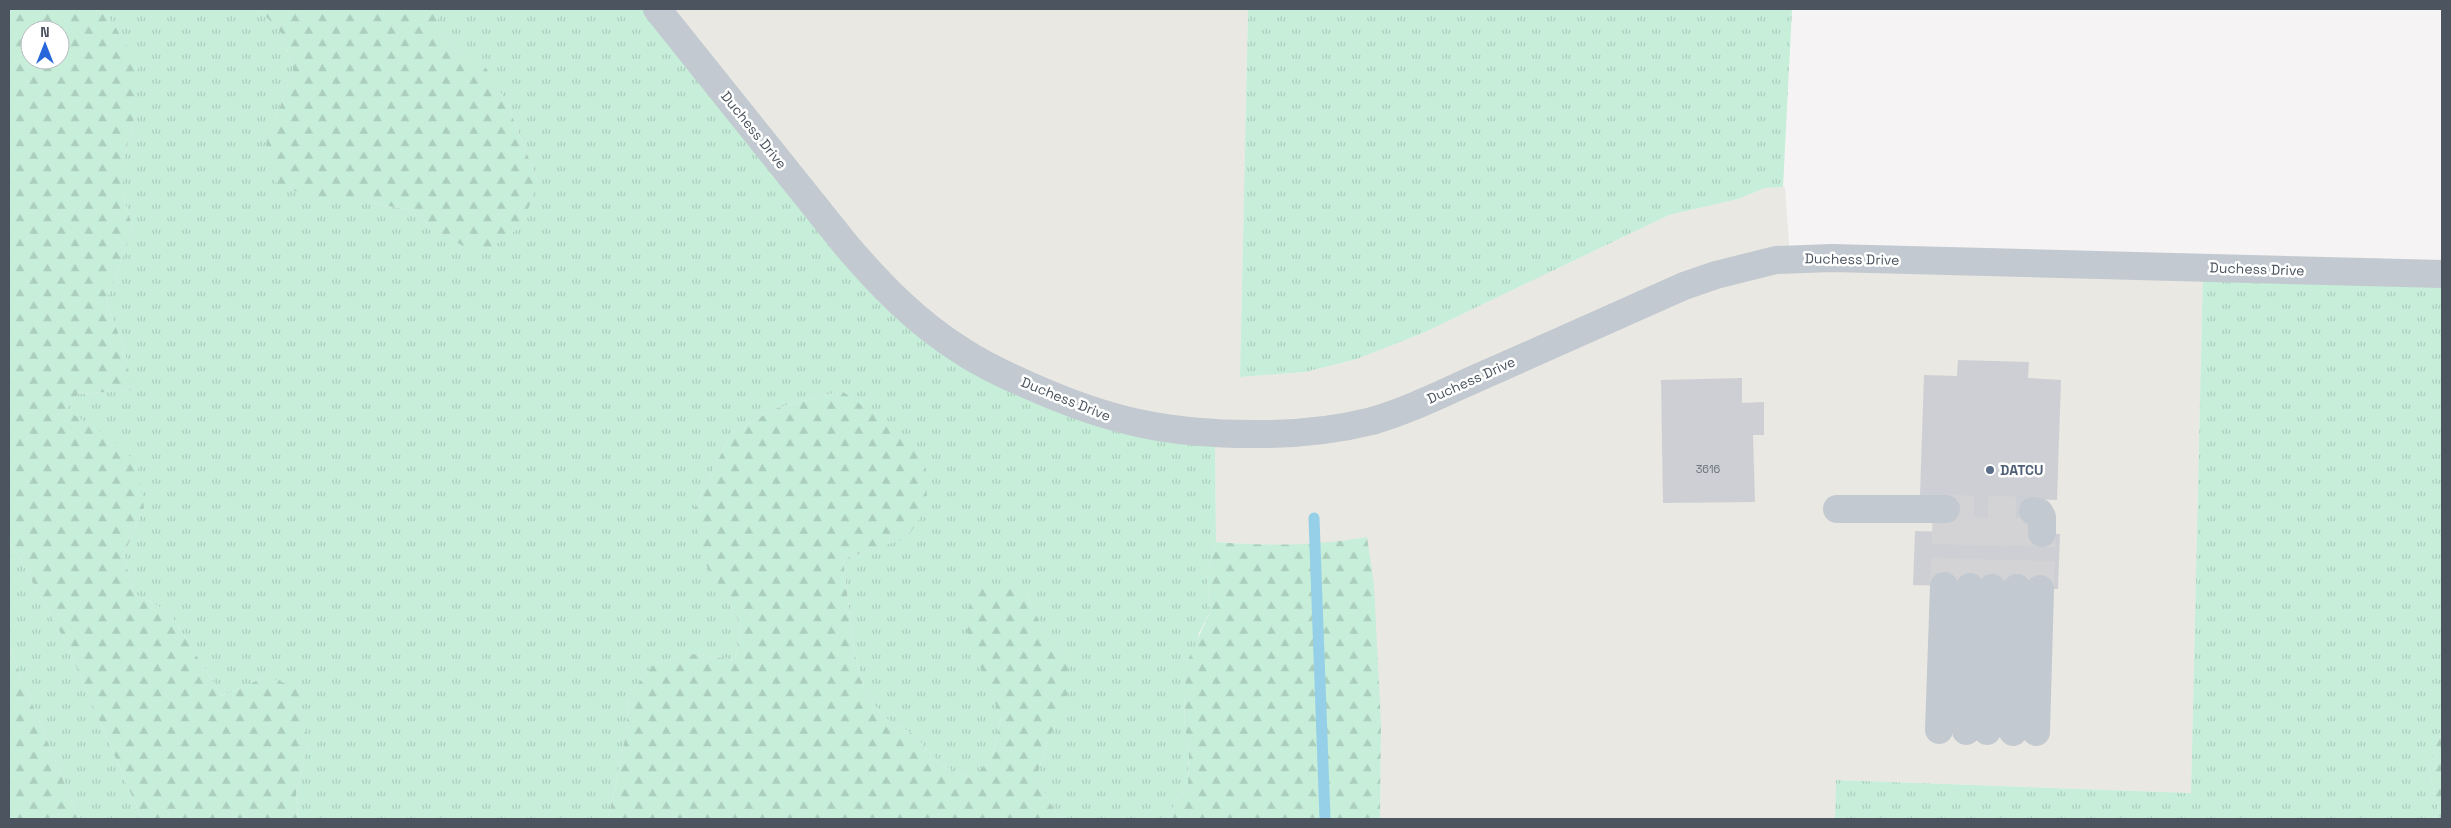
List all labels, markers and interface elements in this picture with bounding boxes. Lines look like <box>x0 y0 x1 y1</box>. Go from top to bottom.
north arrow <box>20 20 70 70</box>
text: N <box>40 23 50 41</box>
street label: Duchess Drive <box>717 87 791 173</box>
street label: Duchess Drive <box>1804 249 1900 269</box>
street label: Duchess Drive <box>2209 258 2305 280</box>
street label: Duchess Drive <box>1424 352 1518 408</box>
street label: Duchess Drive <box>1019 373 1113 425</box>
place label: DATCU <box>2000 461 2043 479</box>
house number: 3616 <box>1696 462 1721 476</box>
marker: DATCU <box>1984 464 1996 476</box>

